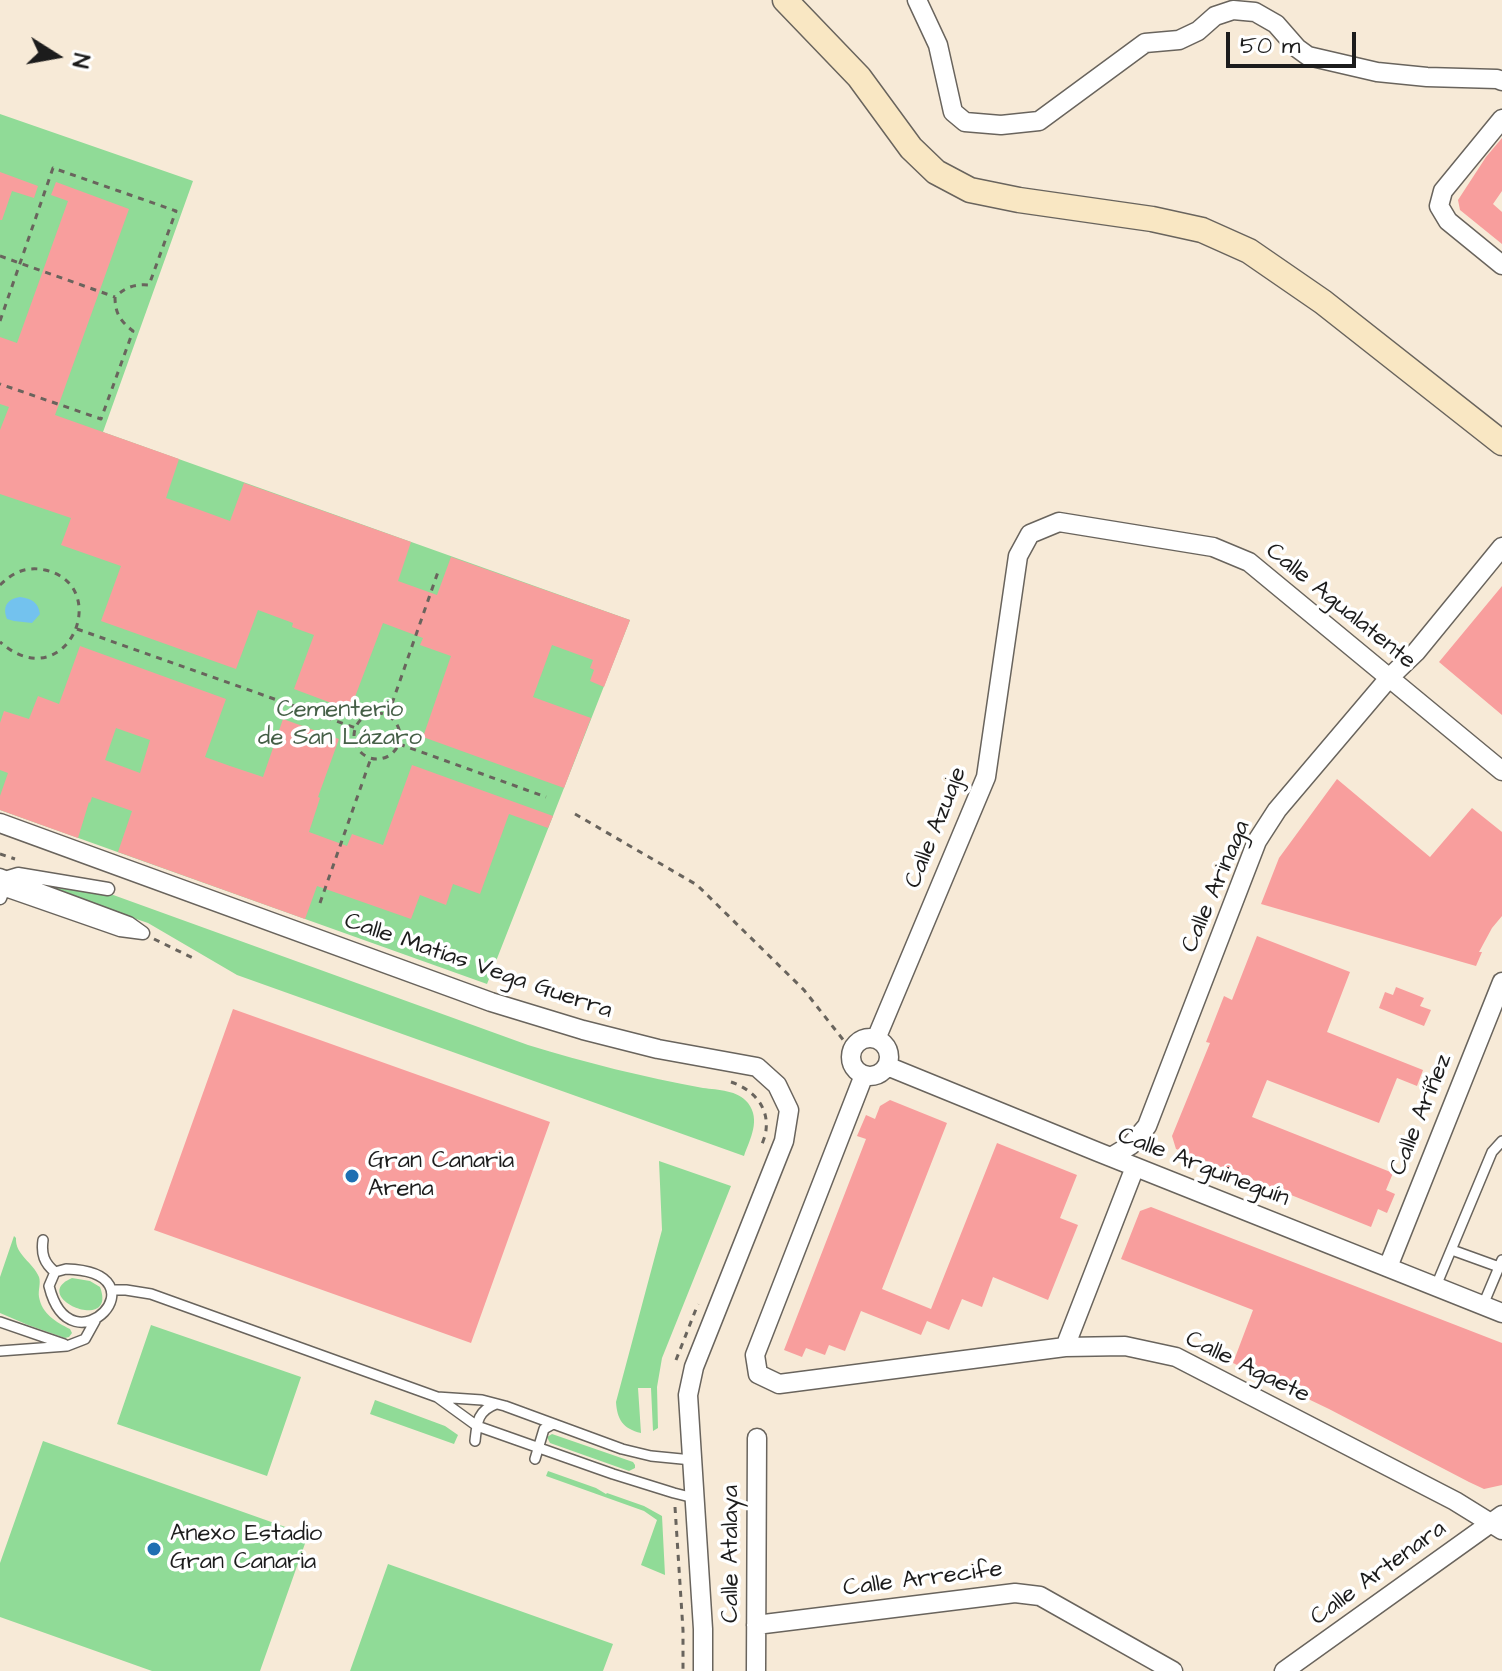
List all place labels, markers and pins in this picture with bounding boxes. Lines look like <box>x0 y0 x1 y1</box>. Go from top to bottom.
place label: Gran Canaria Arena <box>368 1148 514 1204</box>
marker: Gran Canaria Arena <box>343 1167 361 1185</box>
place label: Anexo Estadio Gran Canaria <box>170 1521 322 1577</box>
marker: Anexo Estadio Gran Canaria <box>145 1540 163 1558</box>

